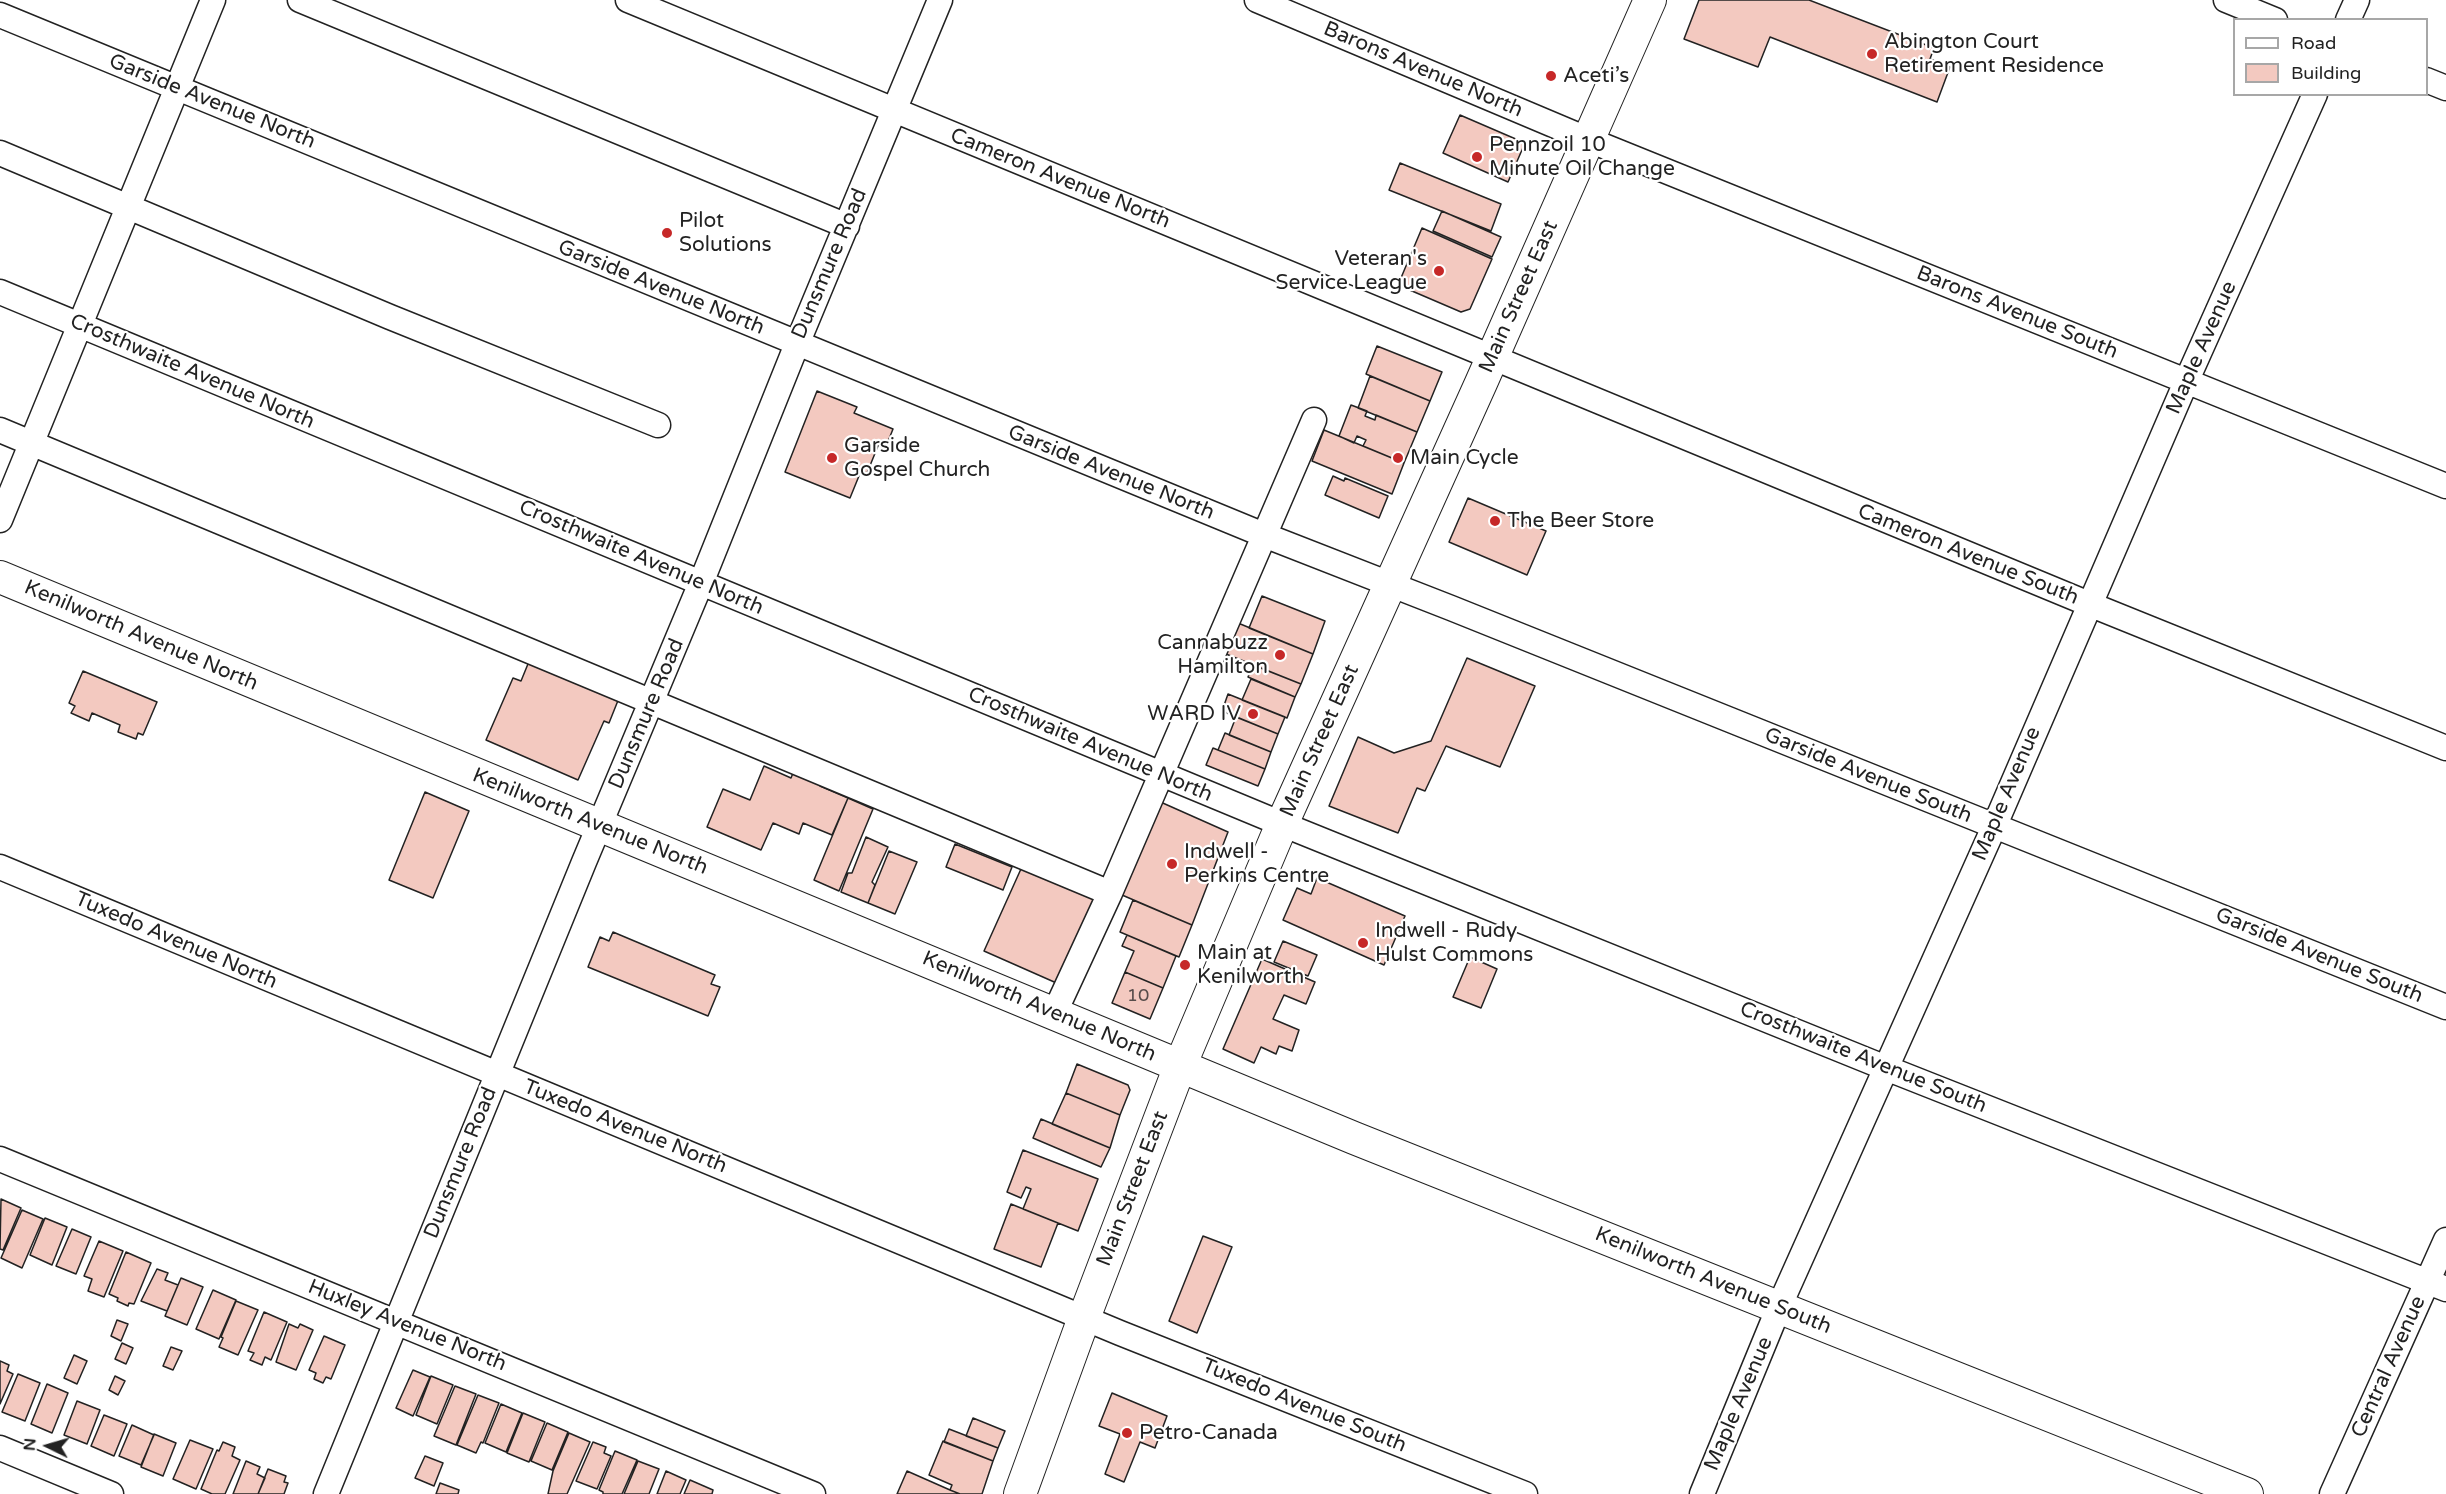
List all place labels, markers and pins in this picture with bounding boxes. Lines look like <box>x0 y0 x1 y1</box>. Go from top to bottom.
place label: Abington Court Retirement Residence <box>1884 29 2104 79</box>
marker: Abington Court Retirement Residence <box>1865 47 1879 61</box>
place label: Aceti’s <box>1563 63 1629 89</box>
marker: Aceti’s <box>1544 69 1558 83</box>
place label: Pennzoil 10 Minute Oil Change <box>1489 132 1675 182</box>
marker: Pennzoil 10 Minute Oil Change <box>1470 150 1484 164</box>
place label: Pilot Solutions <box>679 208 772 258</box>
marker: Pilot Solutions <box>660 226 674 240</box>
place label: Veteran's Service League <box>1276 246 1427 296</box>
marker: Veteran's Service League <box>1432 264 1446 278</box>
place label: Garside Gospel Church <box>844 433 990 483</box>
place label: Main Cycle <box>1410 445 1519 471</box>
marker: Garside Gospel Church <box>825 451 839 465</box>
marker: Main Cycle <box>1391 451 1405 465</box>
place label: The Beer Store <box>1507 508 1654 534</box>
marker: The Beer Store <box>1488 514 1502 528</box>
place label: Cannabuzz Hamilton <box>1157 630 1268 680</box>
marker: Cannabuzz Hamilton <box>1273 648 1287 662</box>
place label: WARD IV <box>1147 701 1241 727</box>
marker: WARD IV <box>1246 707 1260 721</box>
place label: Indwell - Perkins Centre <box>1184 839 1329 889</box>
marker: Indwell - Perkins Centre <box>1165 857 1179 871</box>
place label: Indwell - Rudy Hulst Commons <box>1375 918 1533 968</box>
marker: Indwell - Rudy Hulst Commons <box>1356 936 1370 950</box>
place label: Main at Kenilworth <box>1197 940 1304 990</box>
marker: Main at Kenilworth <box>1178 958 1192 972</box>
place label: Petro-Canada <box>1139 1420 1278 1446</box>
marker: Petro-Canada <box>1120 1426 1134 1440</box>

